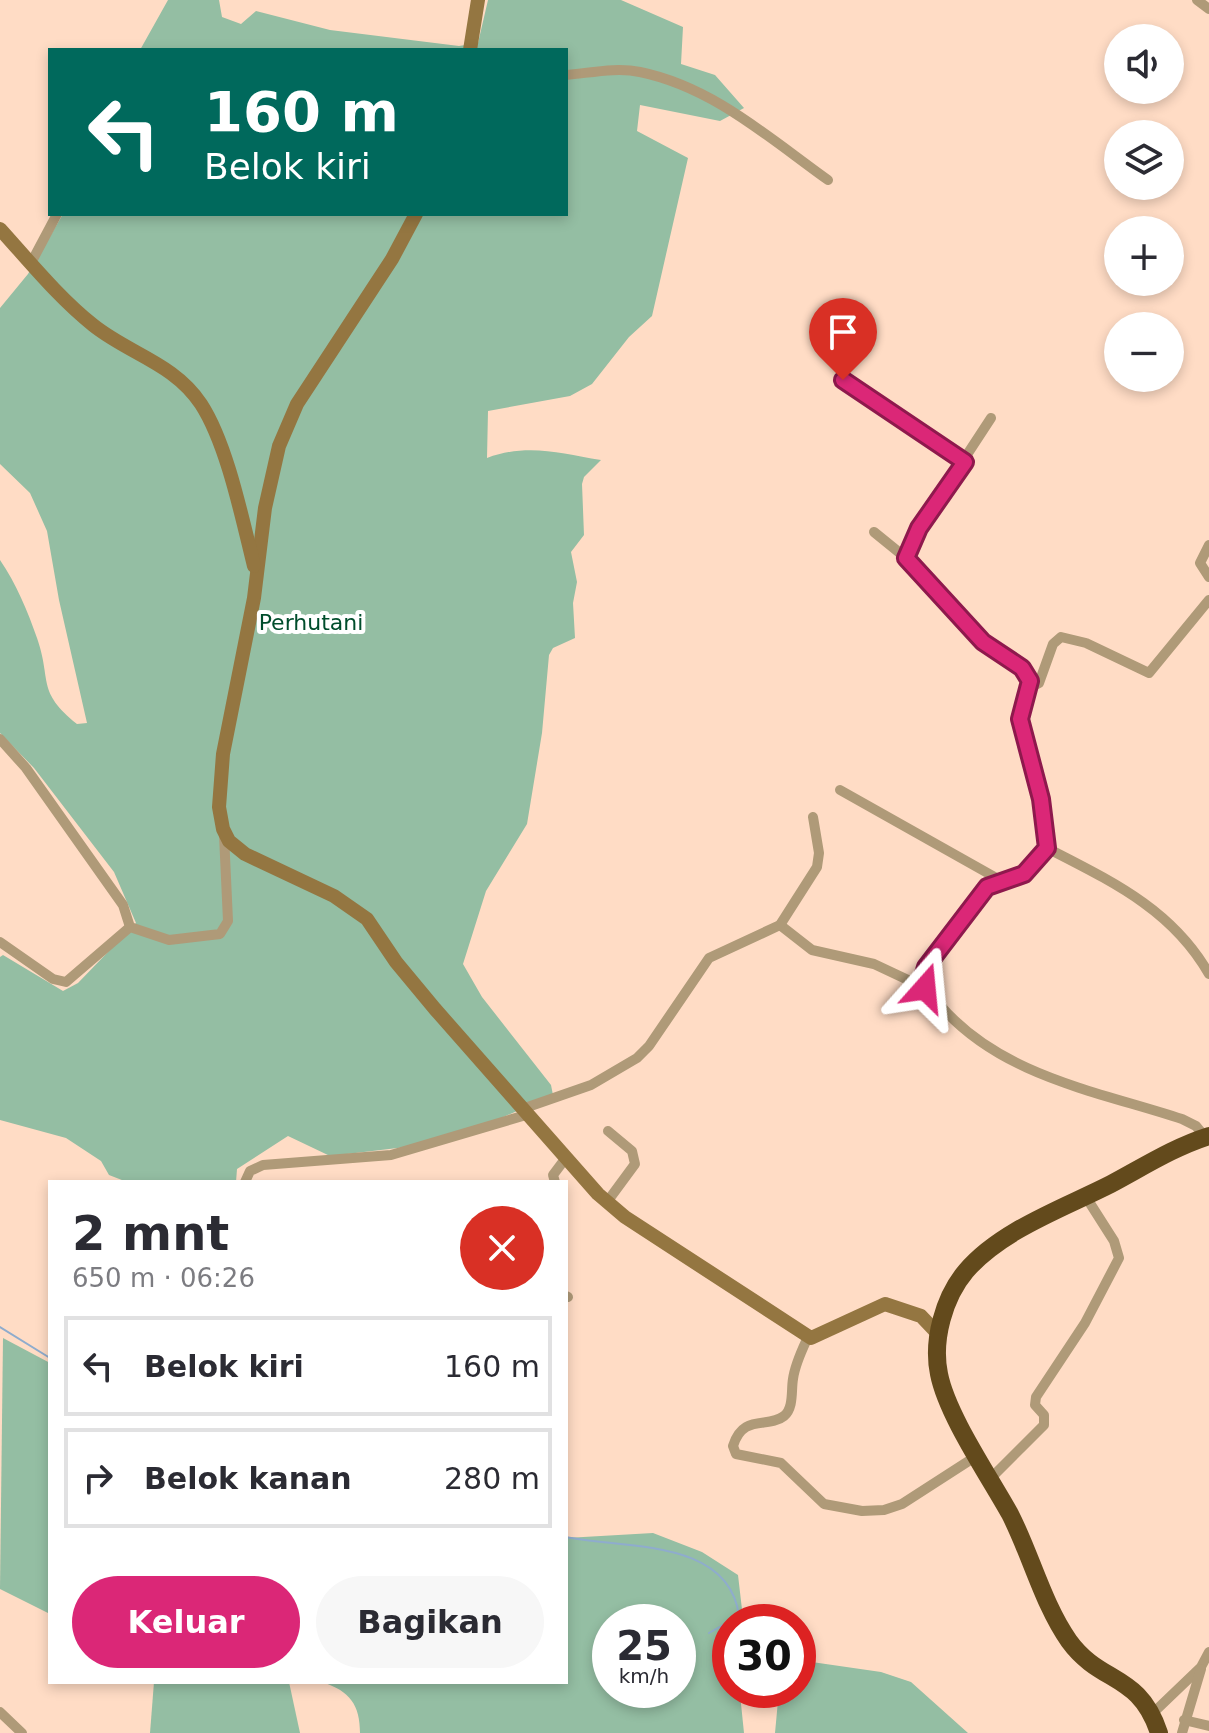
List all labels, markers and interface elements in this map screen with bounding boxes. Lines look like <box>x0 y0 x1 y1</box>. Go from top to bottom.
map controls <box>1104 24 1184 392</box>
button: sound <box>1104 24 1184 104</box>
text: 160 m <box>204 79 399 144</box>
icon: left <box>72 80 176 184</box>
button: layers <box>1104 120 1184 200</box>
text: Belok kiri <box>204 146 371 187</box>
button: + <box>1104 216 1184 296</box>
pin <box>809 298 877 380</box>
icon: arrive <box>821 310 865 354</box>
button: − <box>1104 312 1184 392</box>
park label: Perhutani <box>259 610 363 635</box>
position arrow <box>883 946 967 1030</box>
text: 2 mnt <box>72 1205 229 1261</box>
button: close <box>460 1206 544 1290</box>
text: 650 m · 06:26 <box>72 1263 255 1293</box>
icon: left <box>76 1344 120 1388</box>
text: Belok kiri <box>144 1349 304 1384</box>
text: 160 m <box>444 1349 540 1384</box>
icon: right <box>76 1456 120 1500</box>
text: Belok kanan <box>144 1461 352 1496</box>
text: 280 m <box>444 1461 540 1496</box>
button: Keluar <box>72 1576 300 1668</box>
button: Bagikan <box>316 1576 544 1668</box>
speed limit sign: 30 <box>712 1604 816 1708</box>
text: 25 <box>616 1623 672 1669</box>
text: km/h <box>619 1664 669 1688</box>

